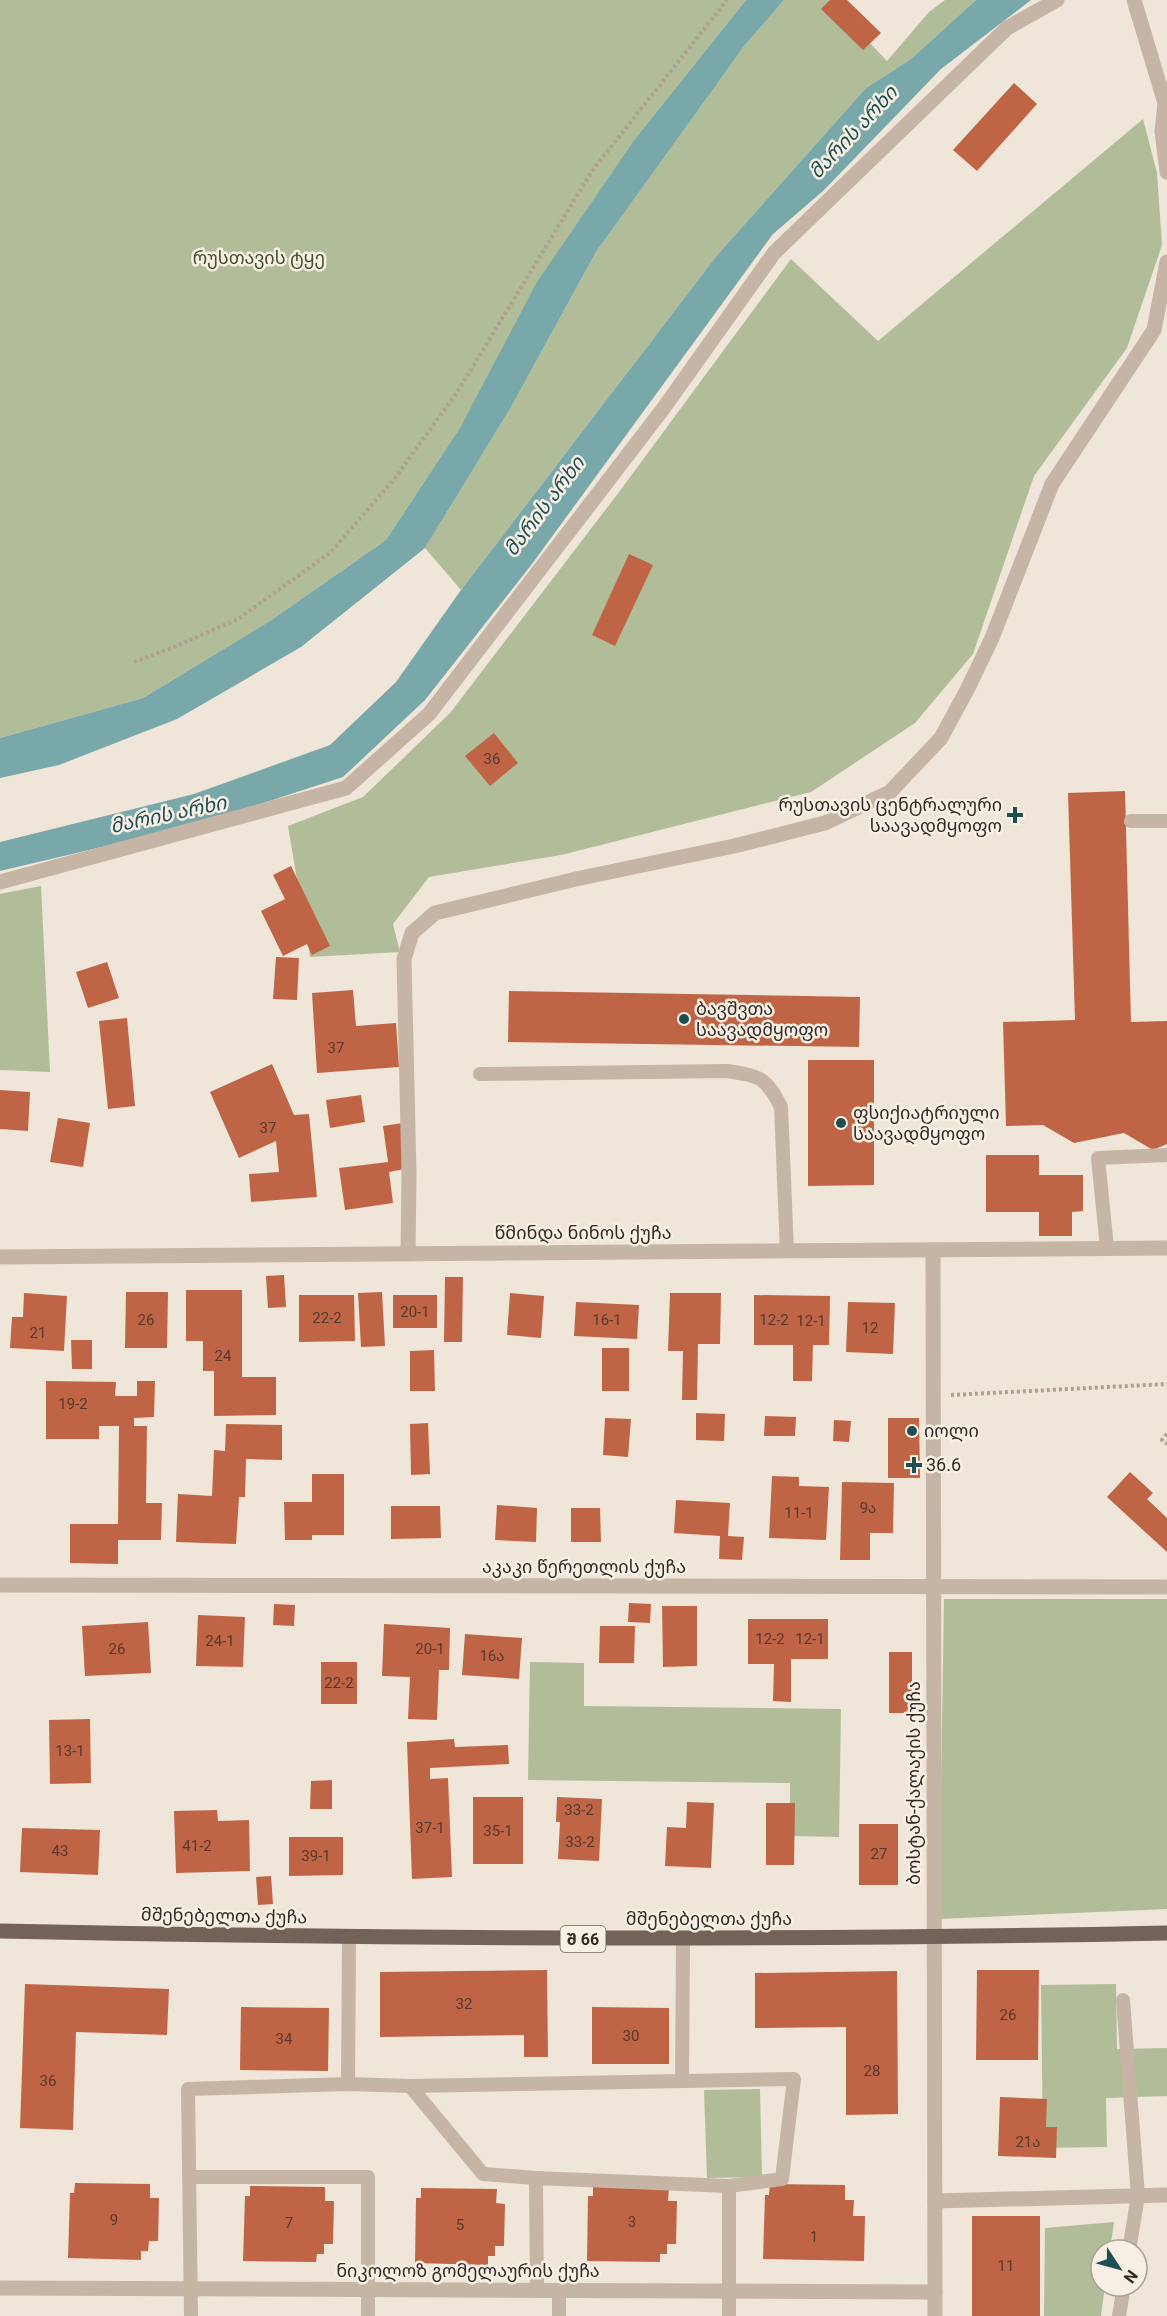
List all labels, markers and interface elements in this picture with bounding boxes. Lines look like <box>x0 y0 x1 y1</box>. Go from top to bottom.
water label: მარის არხი <box>804 79 903 183</box>
park label: რუსთავის ტყე <box>193 247 325 269</box>
water label: მარის არხი <box>499 450 590 560</box>
house number: 36 <box>484 750 500 768</box>
water label: მარის არხი <box>108 790 230 838</box>
place label: რუსთავის ცენტრალური საავადმყოფო <box>778 794 1002 837</box>
marker: რუსთავის ცენტრალური საავადმყოფო <box>1006 806 1024 824</box>
place label: ბავშვთა საავადმყოფო <box>696 998 828 1041</box>
marker: ბავშვთა საავადმყოფო <box>677 1012 691 1026</box>
house number: 37 <box>328 1039 344 1057</box>
place label: ფსიქიატრიული საავადმყოფო <box>853 1102 1000 1145</box>
marker: ფსიქიატრიული საავადმყოფო <box>834 1116 848 1130</box>
house number: 37 <box>260 1119 276 1137</box>
street label: წმინდა ნინოს ქუჩა <box>494 1222 672 1244</box>
house number: 20-1 <box>400 1303 430 1321</box>
house number: 22-2 <box>312 1309 342 1327</box>
house number: 26 <box>138 1311 154 1329</box>
house number: 16-1 <box>592 1311 622 1329</box>
house number: 12-2 <box>759 1311 789 1329</box>
house number: 12-1 <box>796 1312 826 1330</box>
house number: 12 <box>862 1319 878 1337</box>
house number: 21 <box>30 1324 46 1342</box>
house number: 24 <box>215 1347 232 1365</box>
house number: 19-2 <box>58 1395 88 1413</box>
place label: იოლი <box>924 1420 979 1442</box>
marker: იოლი <box>905 1424 919 1438</box>
place label: 36.6 <box>926 1454 961 1475</box>
marker: 36.6 <box>907 1458 921 1472</box>
house number: 9ა <box>860 1499 876 1517</box>
house number: 11-1 <box>784 1504 814 1522</box>
street label: აკაკი წერეთლის ქუჩა <box>482 1556 686 1578</box>
house number: 12-2 <box>755 1630 785 1648</box>
house number: 12-1 <box>795 1630 825 1648</box>
house number: 24-1 <box>205 1632 235 1650</box>
house number: 26 <box>109 1640 125 1658</box>
house number: 20-1 <box>415 1640 445 1658</box>
house number: 16ა <box>479 1647 505 1665</box>
house number: 22-2 <box>324 1674 354 1692</box>
street label: ბოსტან-ქალაქის ქუჩა <box>903 1681 925 1885</box>
house number: 13-1 <box>55 1742 85 1760</box>
house number: 33-2 <box>564 1801 594 1819</box>
house number: 37-1 <box>415 1819 445 1837</box>
house number: 35-1 <box>483 1822 513 1840</box>
house number: 33-2 <box>565 1833 595 1851</box>
house number: 41-2 <box>182 1837 212 1855</box>
house number: 43 <box>52 1842 68 1860</box>
house number: 27 <box>871 1845 887 1863</box>
house number: 39-1 <box>301 1847 331 1865</box>
street label: მშენებელთა ქუჩა <box>141 1904 307 1928</box>
street label: მშენებელთა ქუჩა <box>626 1908 792 1930</box>
road number: შ 66 <box>560 1926 606 1952</box>
house number: 32 <box>456 1995 472 2013</box>
house number: 26 <box>1000 2006 1016 2024</box>
house number: 30 <box>623 2027 639 2045</box>
house number: 34 <box>276 2030 293 2048</box>
house number: 28 <box>864 2062 880 2080</box>
house number: 36 <box>40 2072 56 2090</box>
house number: 21ა <box>1015 2133 1041 2151</box>
house number: 9 <box>110 2211 118 2229</box>
house number: 3 <box>628 2213 636 2231</box>
house number: 7 <box>285 2214 293 2232</box>
house number: 5 <box>456 2216 464 2234</box>
house number: 1 <box>810 2228 818 2246</box>
north arrow <box>1089 2238 1149 2298</box>
house number: 11 <box>998 2257 1014 2275</box>
street label: ნიკოლოზ გომელაურის ქუჩა <box>336 2260 600 2282</box>
text: N <box>1120 2266 1142 2287</box>

